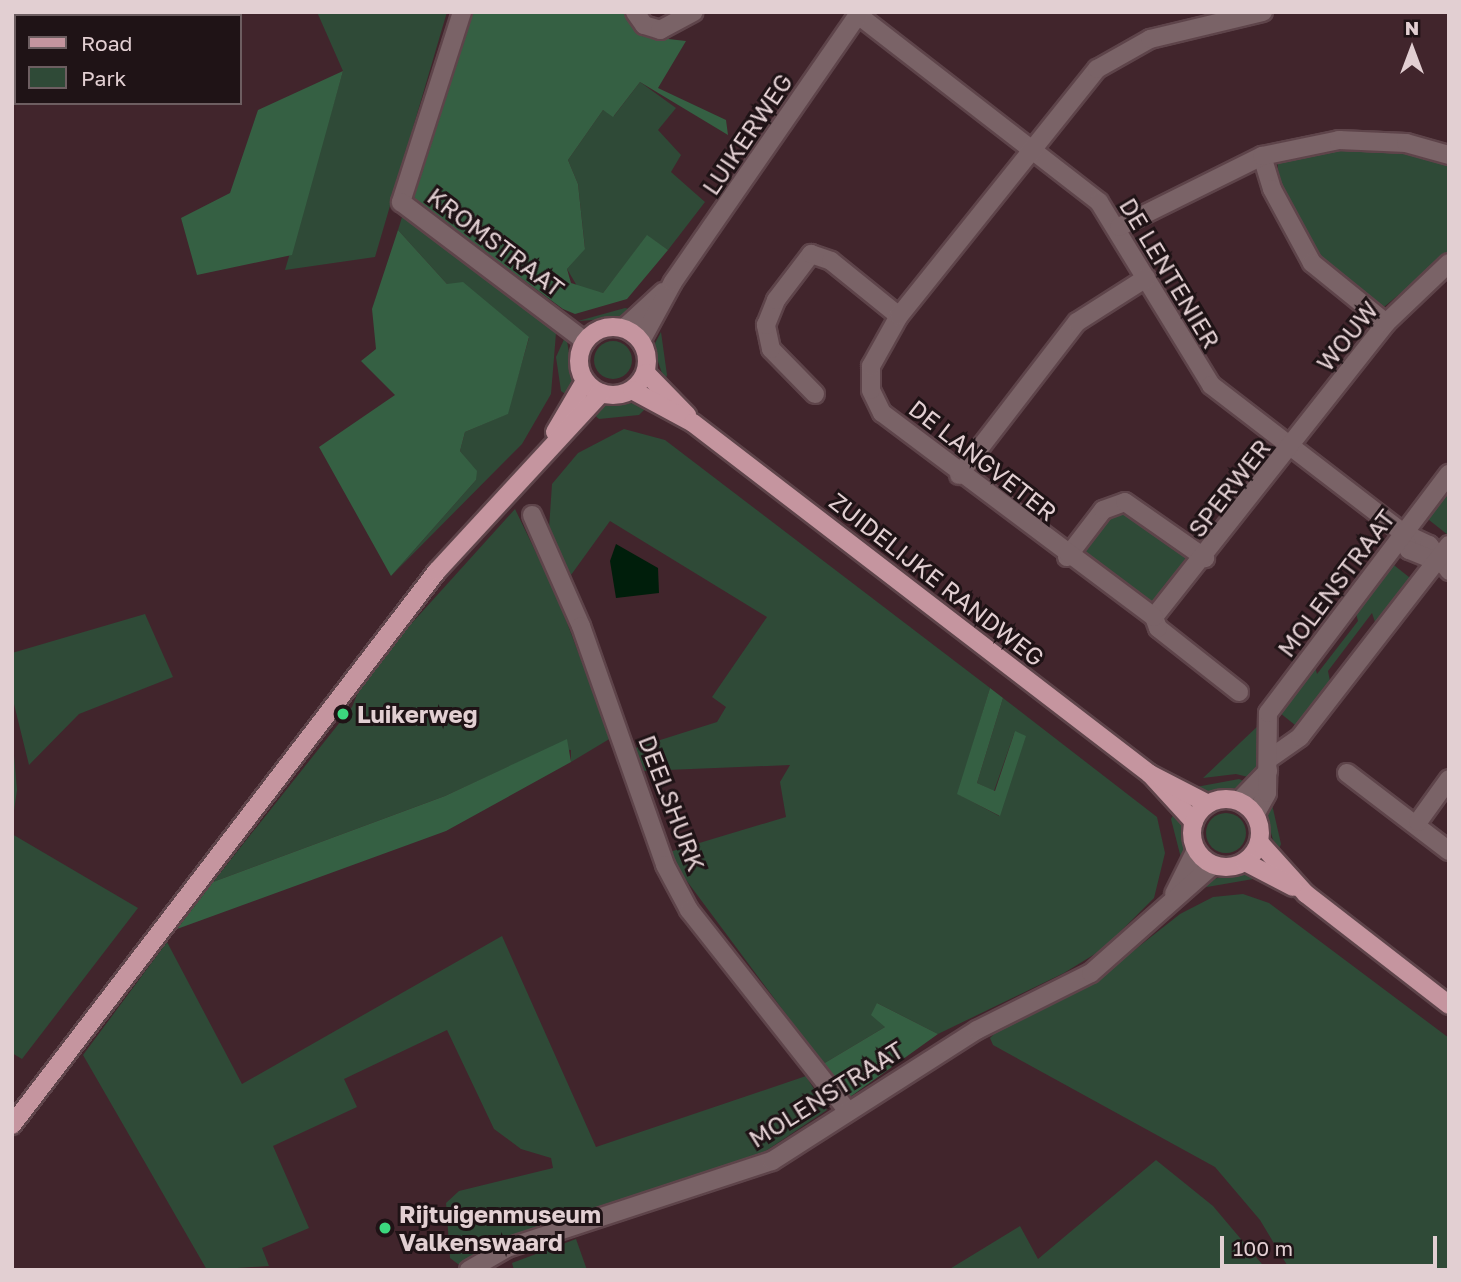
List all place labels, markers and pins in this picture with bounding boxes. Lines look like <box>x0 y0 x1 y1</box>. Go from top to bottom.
place label: Luikerweg <box>357 700 477 728</box>
marker: Luikerweg <box>335 706 351 722</box>
place label: Rijtuigenmuseum Valkenswaard <box>399 1200 601 1256</box>
marker: Rijtuigenmuseum Valkenswaard <box>377 1220 393 1236</box>

